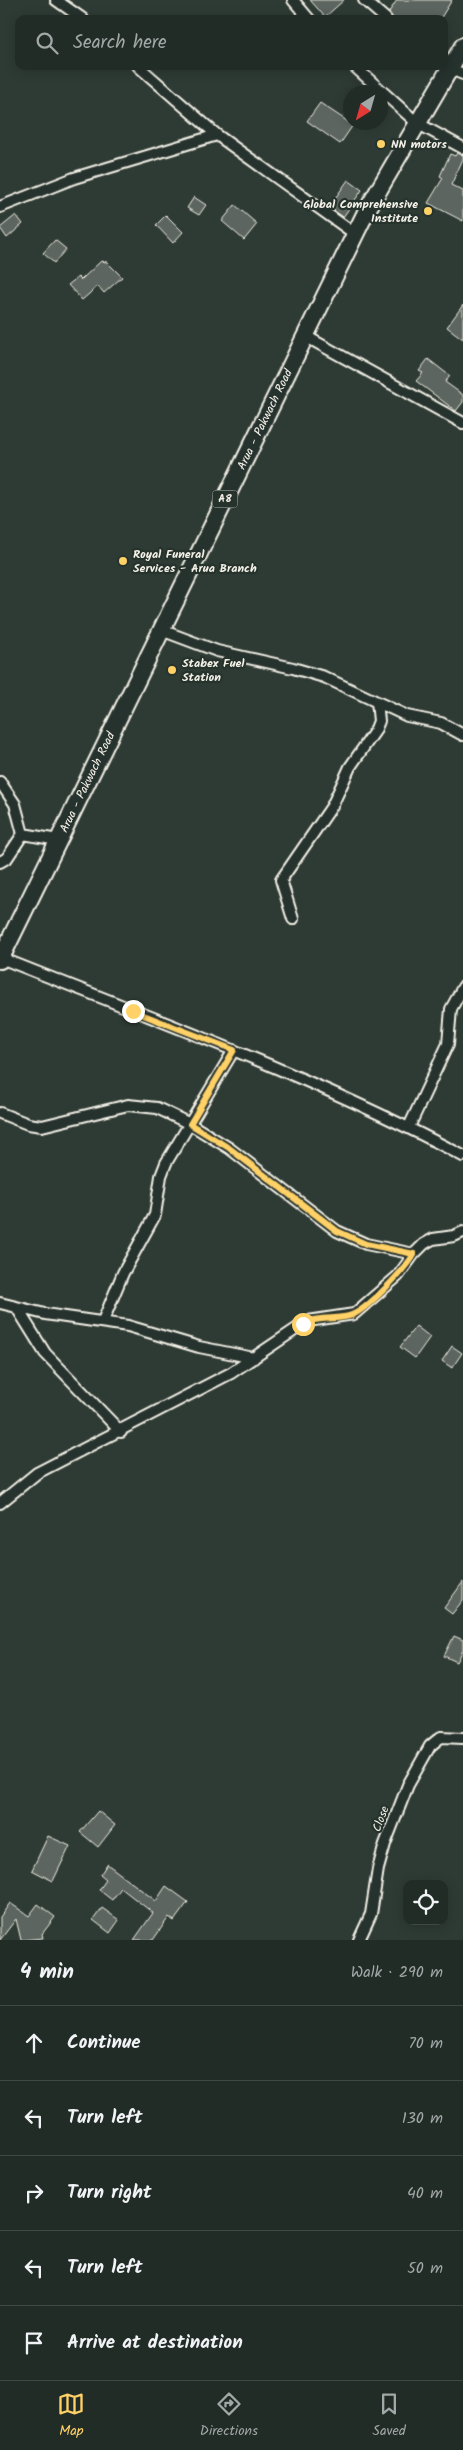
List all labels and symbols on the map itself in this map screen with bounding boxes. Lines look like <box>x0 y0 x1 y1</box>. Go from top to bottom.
north arrow <box>343 85 388 130</box>
place label: NN motors <box>391 135 447 154</box>
marker: NN motors <box>375 138 387 150</box>
place label: Global Comprehensive Institute <box>303 195 418 228</box>
marker: Global Comprehensive Institute <box>422 205 434 217</box>
street label: Arua - Pakwach Road <box>232 365 298 473</box>
road number: A8 <box>212 490 238 508</box>
place label: Royal Funeral Services - Arua Branch <box>133 545 257 578</box>
marker: Royal Funeral Services - Arua Branch <box>117 555 129 567</box>
place label: Stabex Fuel Station <box>182 654 245 687</box>
marker: Stabex Fuel Station <box>166 664 178 676</box>
street label: Arua - Pakwach Road <box>54 728 120 836</box>
route end <box>122 1000 145 1023</box>
route start <box>292 1313 315 1336</box>
street label: Close <box>368 1803 395 1835</box>

